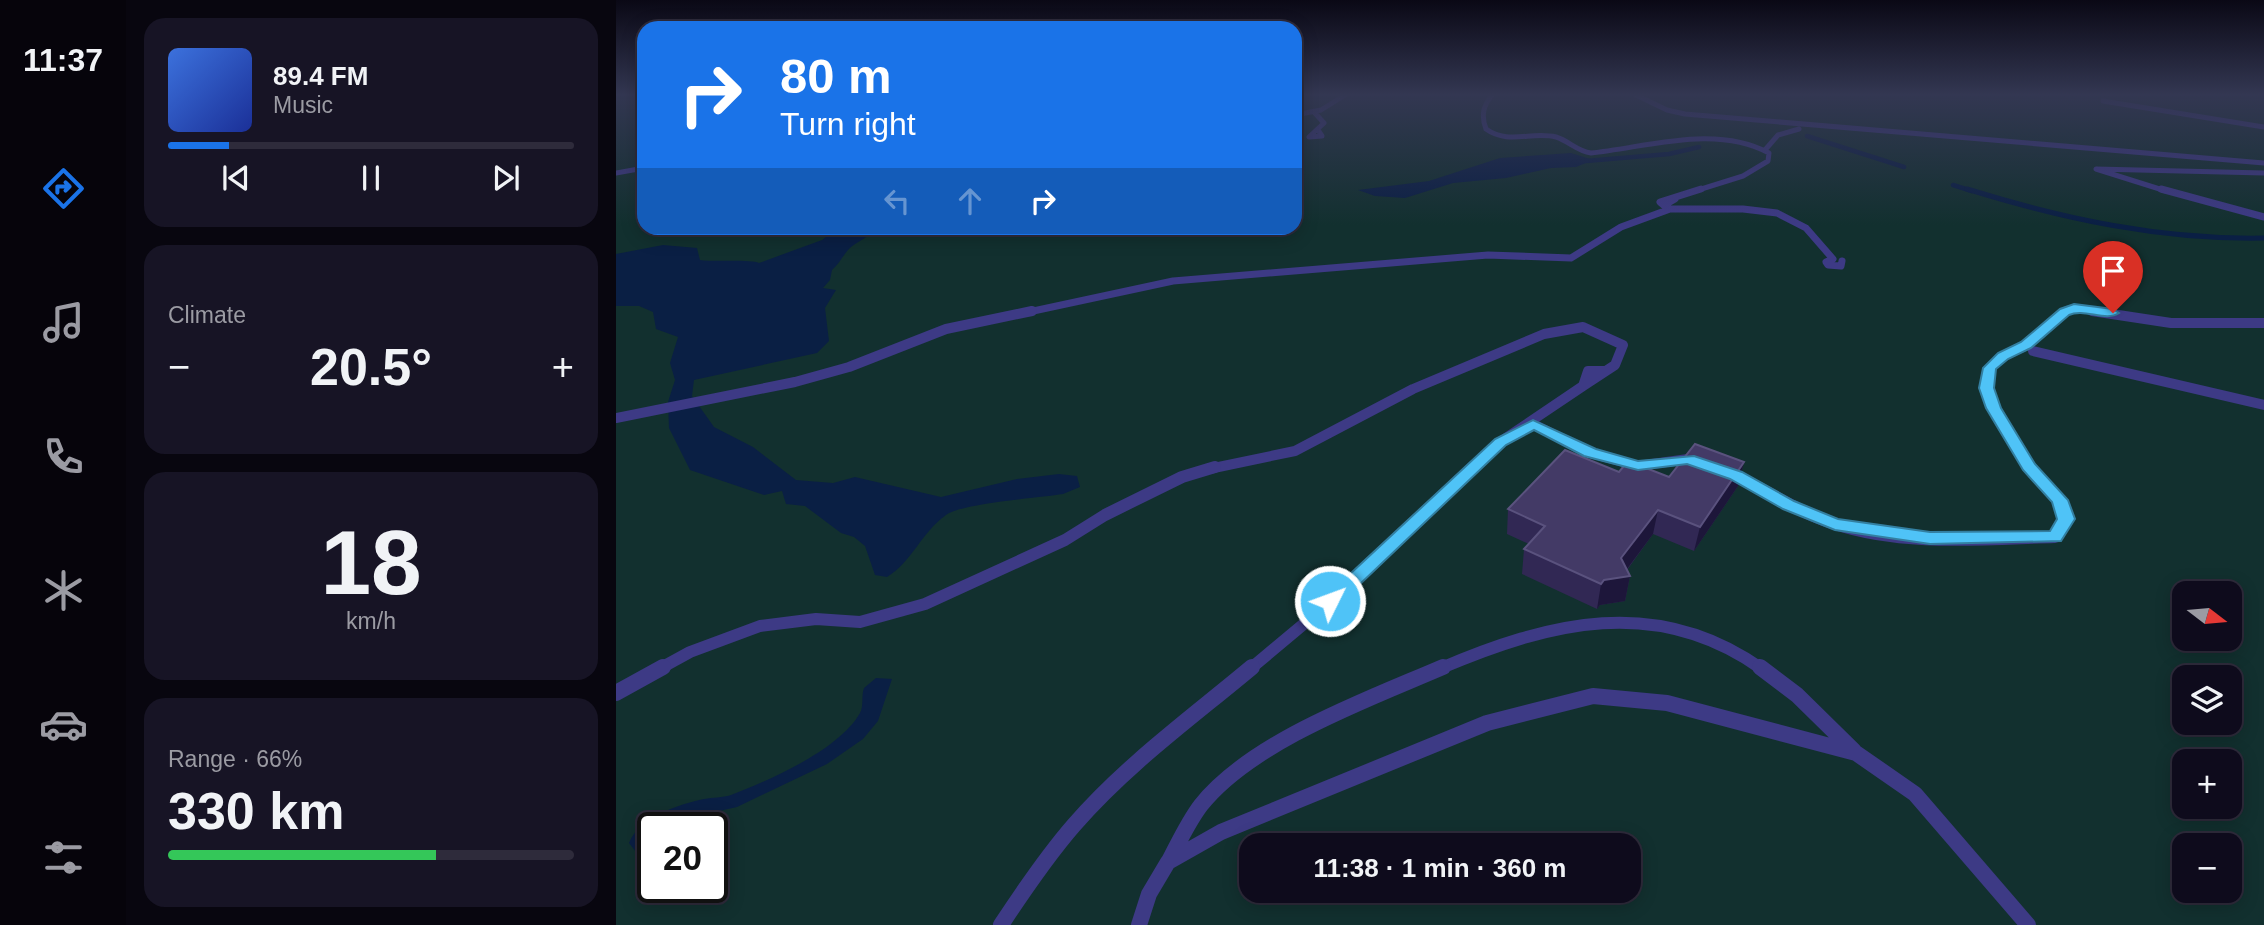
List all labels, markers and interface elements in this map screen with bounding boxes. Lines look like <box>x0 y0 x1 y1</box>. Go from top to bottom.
text: 11:37 <box>23 42 103 78</box>
icon: right <box>665 49 756 140</box>
text: 80 m <box>780 49 892 103</box>
text: 89.4 FM <box>273 61 368 91</box>
text: Music <box>273 92 333 118</box>
text: Turn right <box>780 106 916 142</box>
icon: previous <box>217 159 255 197</box>
icon: pause <box>352 159 390 197</box>
icon: next <box>487 159 525 197</box>
icon: directions <box>39 164 88 213</box>
icon: left <box>878 182 916 220</box>
icon: ahead <box>951 182 989 220</box>
icon: right <box>1024 182 1062 220</box>
pin <box>2083 241 2143 313</box>
icon: arrive <box>2094 252 2132 290</box>
icon: music <box>39 298 88 347</box>
text: Climate <box>168 302 246 328</box>
text: 20.5° <box>310 338 432 396</box>
text: − <box>168 346 190 388</box>
text: + <box>552 346 574 388</box>
icon: phone <box>39 432 88 481</box>
text: 18 <box>320 512 422 613</box>
position arrow <box>1293 564 1367 638</box>
icon: climate <box>39 566 88 615</box>
north arrow <box>2172 581 2242 651</box>
map controls <box>2172 581 2242 903</box>
text: km/h <box>346 608 396 634</box>
button: layers <box>2172 665 2242 735</box>
icon: car <box>39 700 88 749</box>
text: Range · 66% <box>168 746 302 772</box>
button: + <box>2172 749 2242 819</box>
text: 330 km <box>168 782 344 840</box>
speed limit sign: 20 <box>637 812 728 903</box>
icon: filters <box>39 833 88 882</box>
button: − <box>2172 833 2242 903</box>
text: 11:38 · 1 min · 360 m <box>1314 853 1566 883</box>

